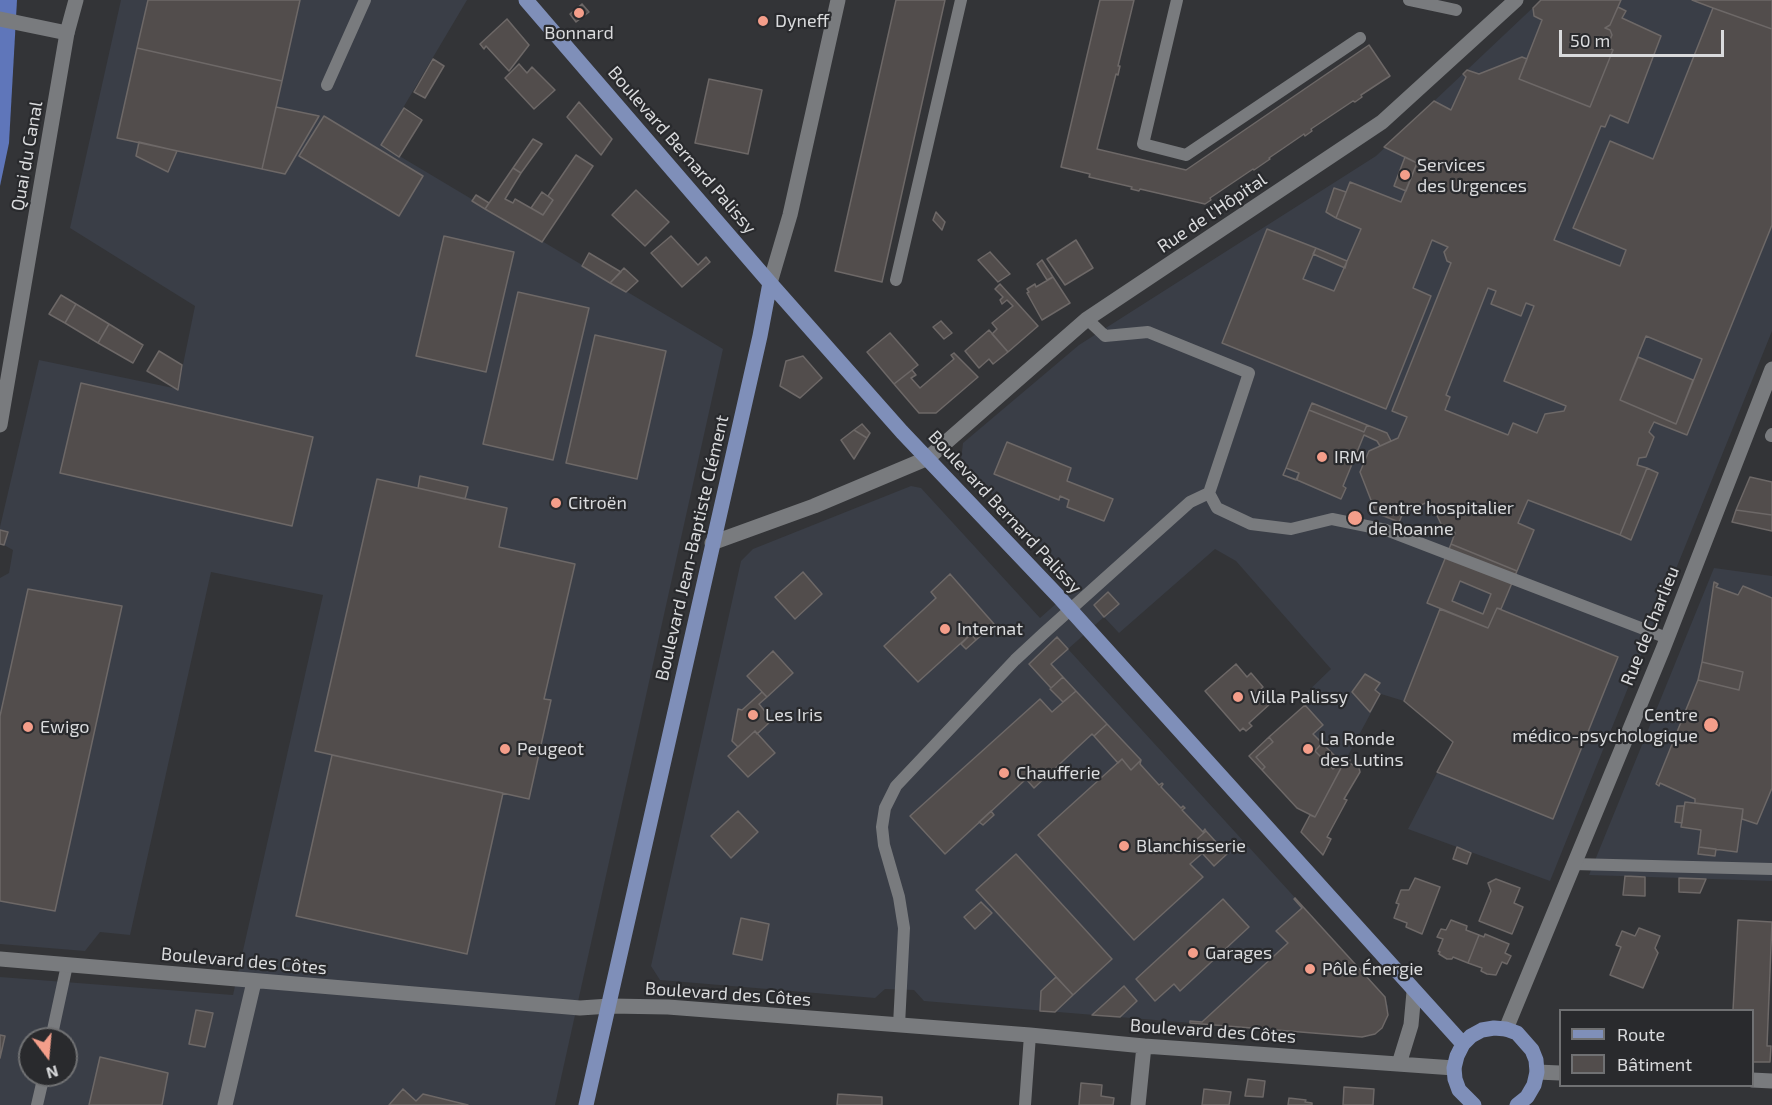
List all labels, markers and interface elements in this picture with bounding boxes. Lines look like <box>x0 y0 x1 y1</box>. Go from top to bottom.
marker: Bonnard <box>572 6 586 20</box>
place label: Dyneff <box>775 10 829 32</box>
marker: Dyneff <box>756 14 770 28</box>
scale bar <box>1562 18 1727 56</box>
place label: Bonnard <box>544 22 614 44</box>
text: 50 m <box>1570 29 1610 51</box>
street label: Boulevard Bernard Palissy <box>603 62 761 238</box>
street label: Quai du Canal <box>7 99 47 213</box>
place label: Services des Urgences <box>1417 154 1527 196</box>
marker: Services des Urgences <box>1398 168 1412 182</box>
street label: Rue de l'Hôpital <box>1153 169 1271 257</box>
street label: Boulevard Jean-Baptiste Clément <box>651 413 733 683</box>
street label: Boulevard Bernard Palissy <box>924 426 1086 598</box>
place label: IRM <box>1334 446 1366 468</box>
marker: IRM <box>1315 450 1329 464</box>
place label: Citroën <box>568 492 627 514</box>
marker: Citroën <box>549 496 563 510</box>
place label: Centre hospitalier de Roanne <box>1368 497 1514 540</box>
marker: Centre hospitalier de Roanne <box>1346 509 1364 527</box>
street label: Rue de Charlieu <box>1616 563 1684 689</box>
place label: Internat <box>957 618 1023 640</box>
marker: Internat <box>938 622 952 636</box>
place label: Villa Palissy <box>1250 686 1348 708</box>
marker: Villa Palissy <box>1231 690 1245 704</box>
place label: Les Iris <box>765 704 823 726</box>
place label: Centre médico-psychologique <box>1512 704 1698 746</box>
marker: Les Iris <box>746 708 760 722</box>
place label: Ewigo <box>40 716 90 738</box>
marker: Centre médico-psychologique <box>1702 716 1720 734</box>
marker: Ewigo <box>21 720 35 734</box>
place label: La Ronde des Lutins <box>1320 728 1404 771</box>
place label: Peugeot <box>517 738 584 760</box>
marker: Peugeot <box>498 742 512 756</box>
marker: La Ronde des Lutins <box>1301 742 1315 756</box>
place label: Chaufferie <box>1016 762 1101 784</box>
marker: Chaufferie <box>997 766 1011 780</box>
place label: Blanchisserie <box>1136 835 1246 857</box>
marker: Blanchisserie <box>1117 839 1131 853</box>
place label: Garages <box>1205 942 1272 964</box>
street label: Boulevard des Côtes <box>160 943 328 979</box>
marker: Garages <box>1186 946 1200 960</box>
place label: Pôle Énergie <box>1322 958 1423 980</box>
marker: Pôle Énergie <box>1303 962 1317 976</box>
street label: Boulevard des Côtes <box>644 977 812 1011</box>
legend <box>1559 1009 1754 1087</box>
street label: Boulevard des Côtes <box>1129 1014 1297 1048</box>
text: Route <box>1617 1023 1665 1045</box>
north arrow <box>18 1027 78 1087</box>
text: Bâtiment <box>1617 1053 1692 1075</box>
text: N <box>44 1062 61 1084</box>

